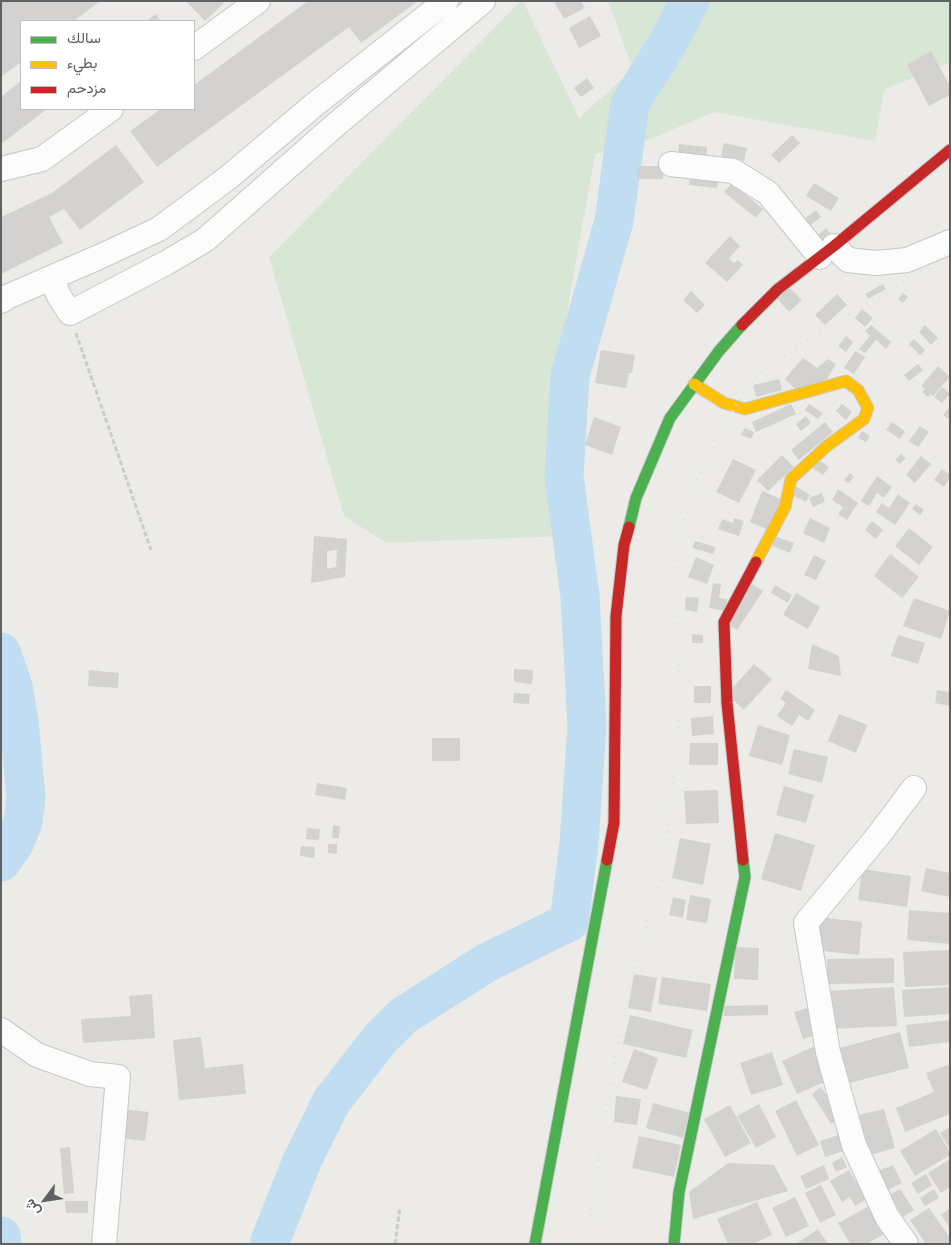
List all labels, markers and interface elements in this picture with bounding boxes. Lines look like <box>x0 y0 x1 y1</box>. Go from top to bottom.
legend <box>20 20 195 110</box>
text: سالك <box>67 29 101 46</box>
text: بطيء <box>67 54 97 71</box>
text: مزدحم <box>67 79 106 96</box>
north arrow <box>20 1175 70 1225</box>
text: ش <box>21 1196 43 1219</box>

